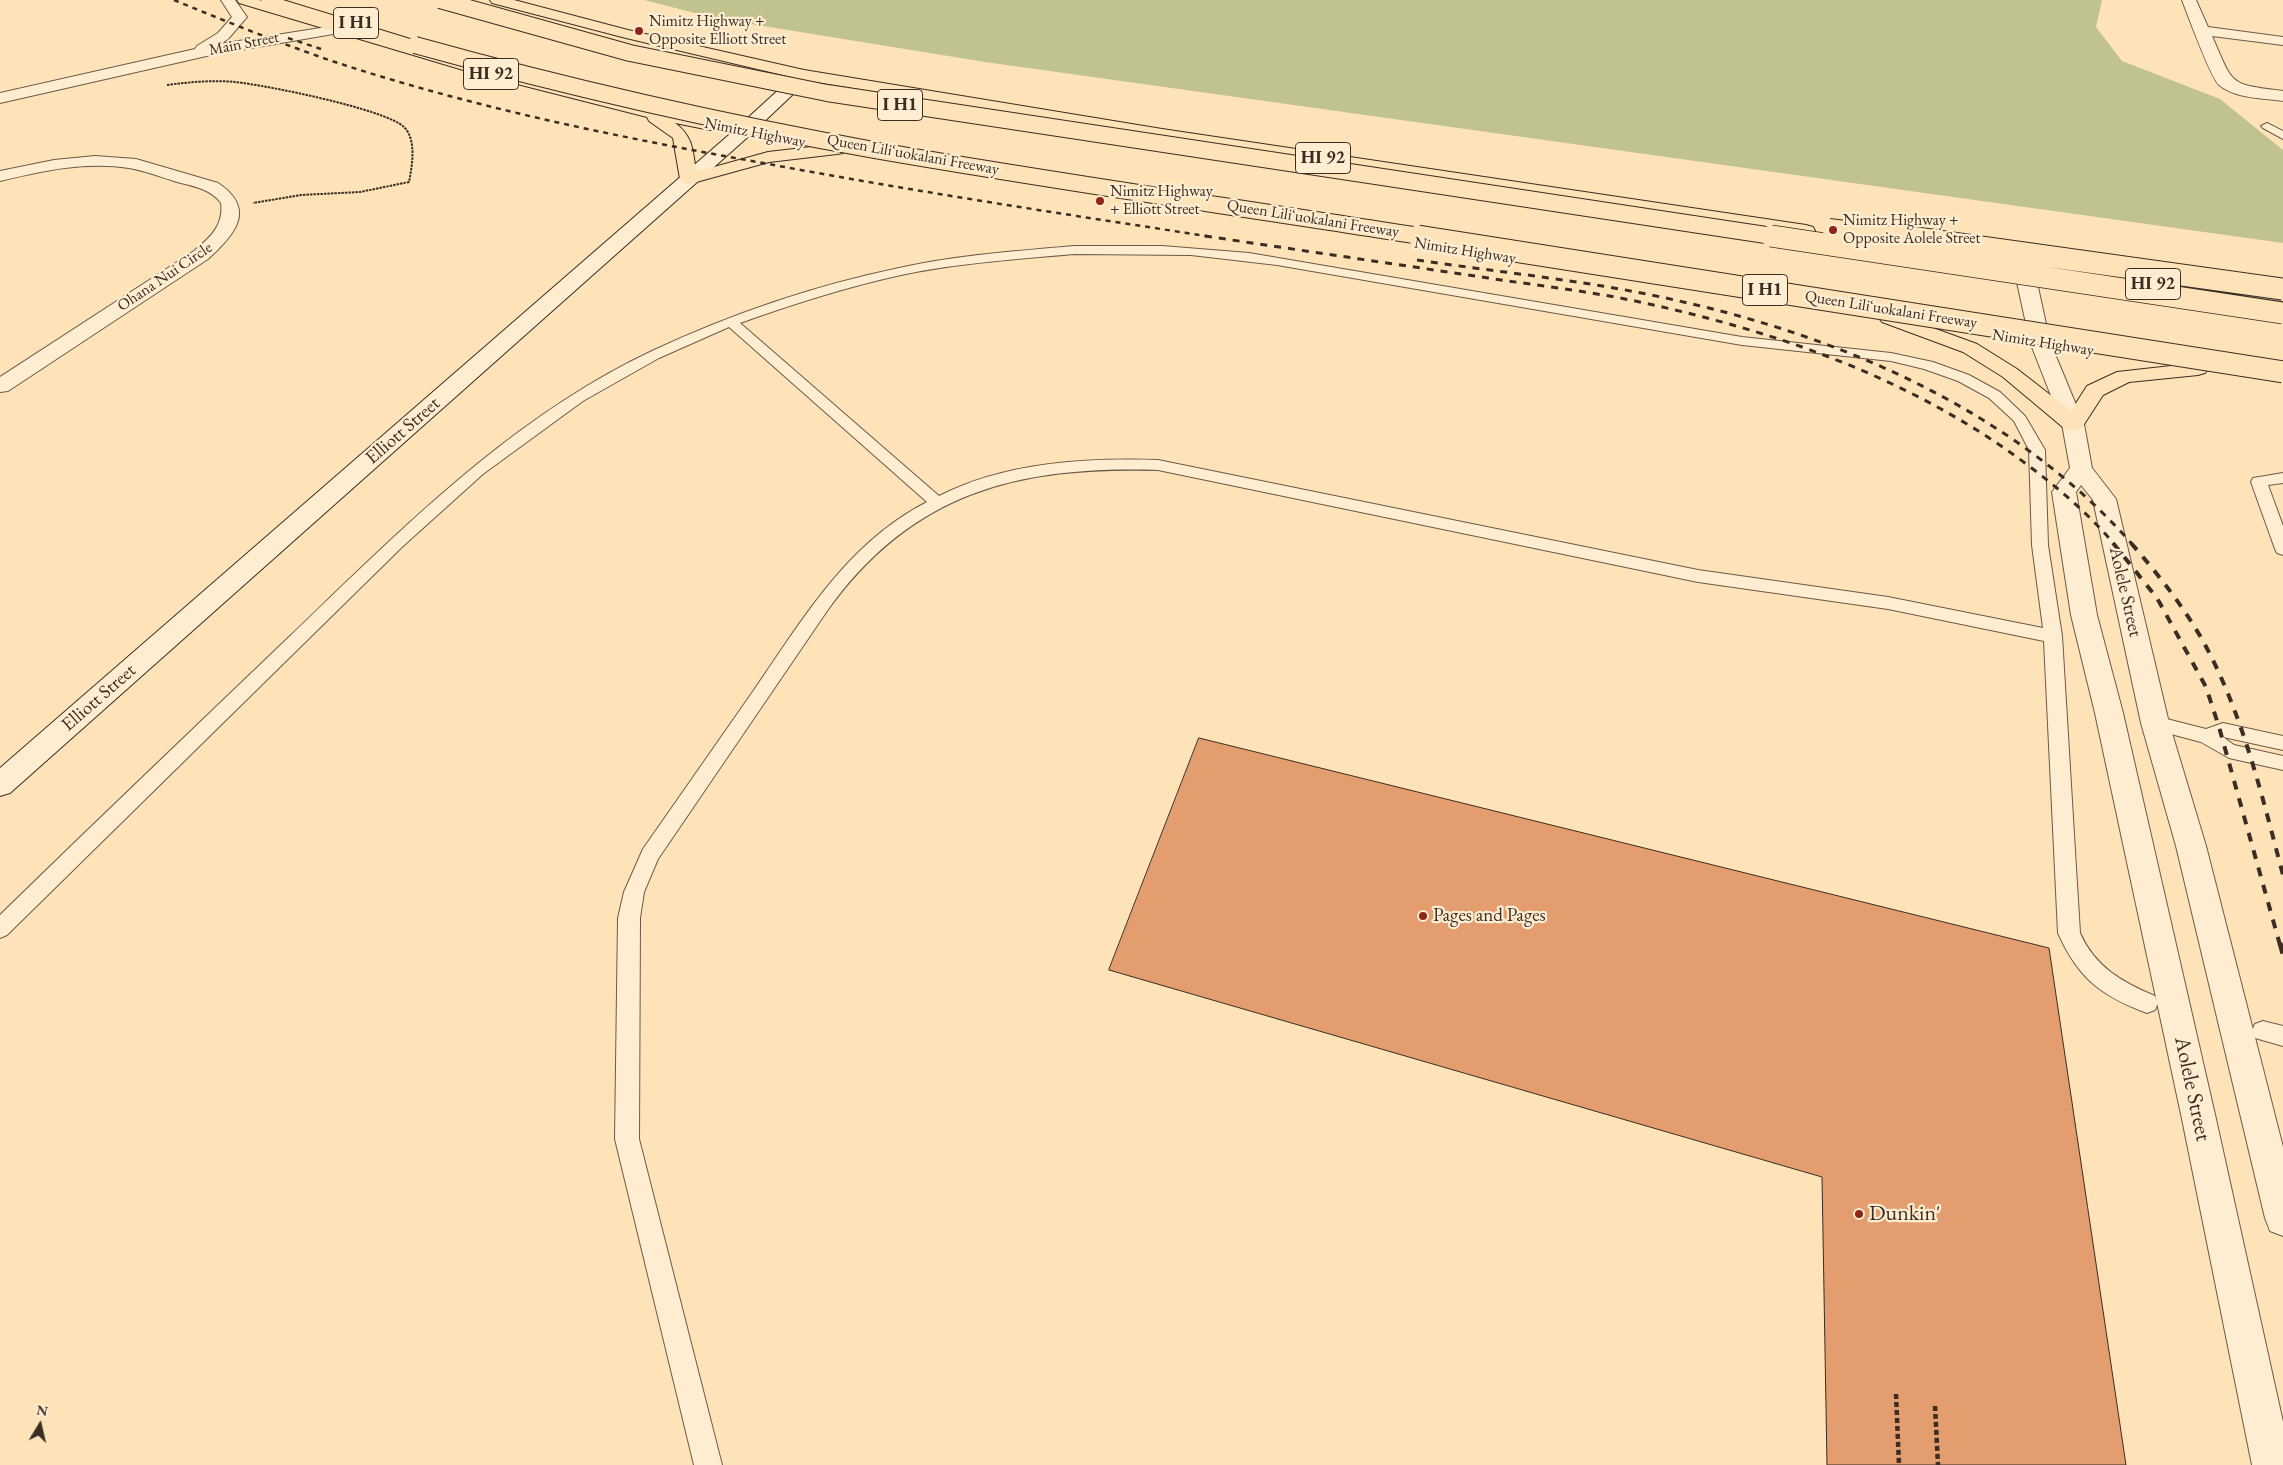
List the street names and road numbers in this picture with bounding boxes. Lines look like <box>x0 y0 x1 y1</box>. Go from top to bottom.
road number: I H1 <box>334 7 378 38</box>
street label: Main Street <box>207 28 281 60</box>
road number: HI 92 <box>464 59 518 90</box>
road number: I H1 <box>878 90 922 120</box>
street label: Nimitz Highway <box>703 114 807 152</box>
street label: Queen Liliʻuokalani Freeway <box>825 130 1001 180</box>
road number: HI 92 <box>1296 142 1350 174</box>
street label: Queen Liliʻuokalani Freeway <box>1225 196 1401 242</box>
street label: Nimitz Highway <box>1413 233 1517 269</box>
street label: Ohana Nui Circle <box>114 238 216 316</box>
road number: HI 92 <box>2126 268 2180 300</box>
road number: I H1 <box>1742 274 1788 306</box>
street label: Queen Liliʻuokalani Freeway <box>1803 287 1979 333</box>
street label: Nimitz Highway <box>1991 325 2095 361</box>
street label: Elliott Street <box>361 392 445 470</box>
street label: Aolele Street <box>2104 545 2146 639</box>
street label: Elliott Street <box>57 659 141 737</box>
street label: Aolele Street <box>2168 1034 2216 1144</box>

